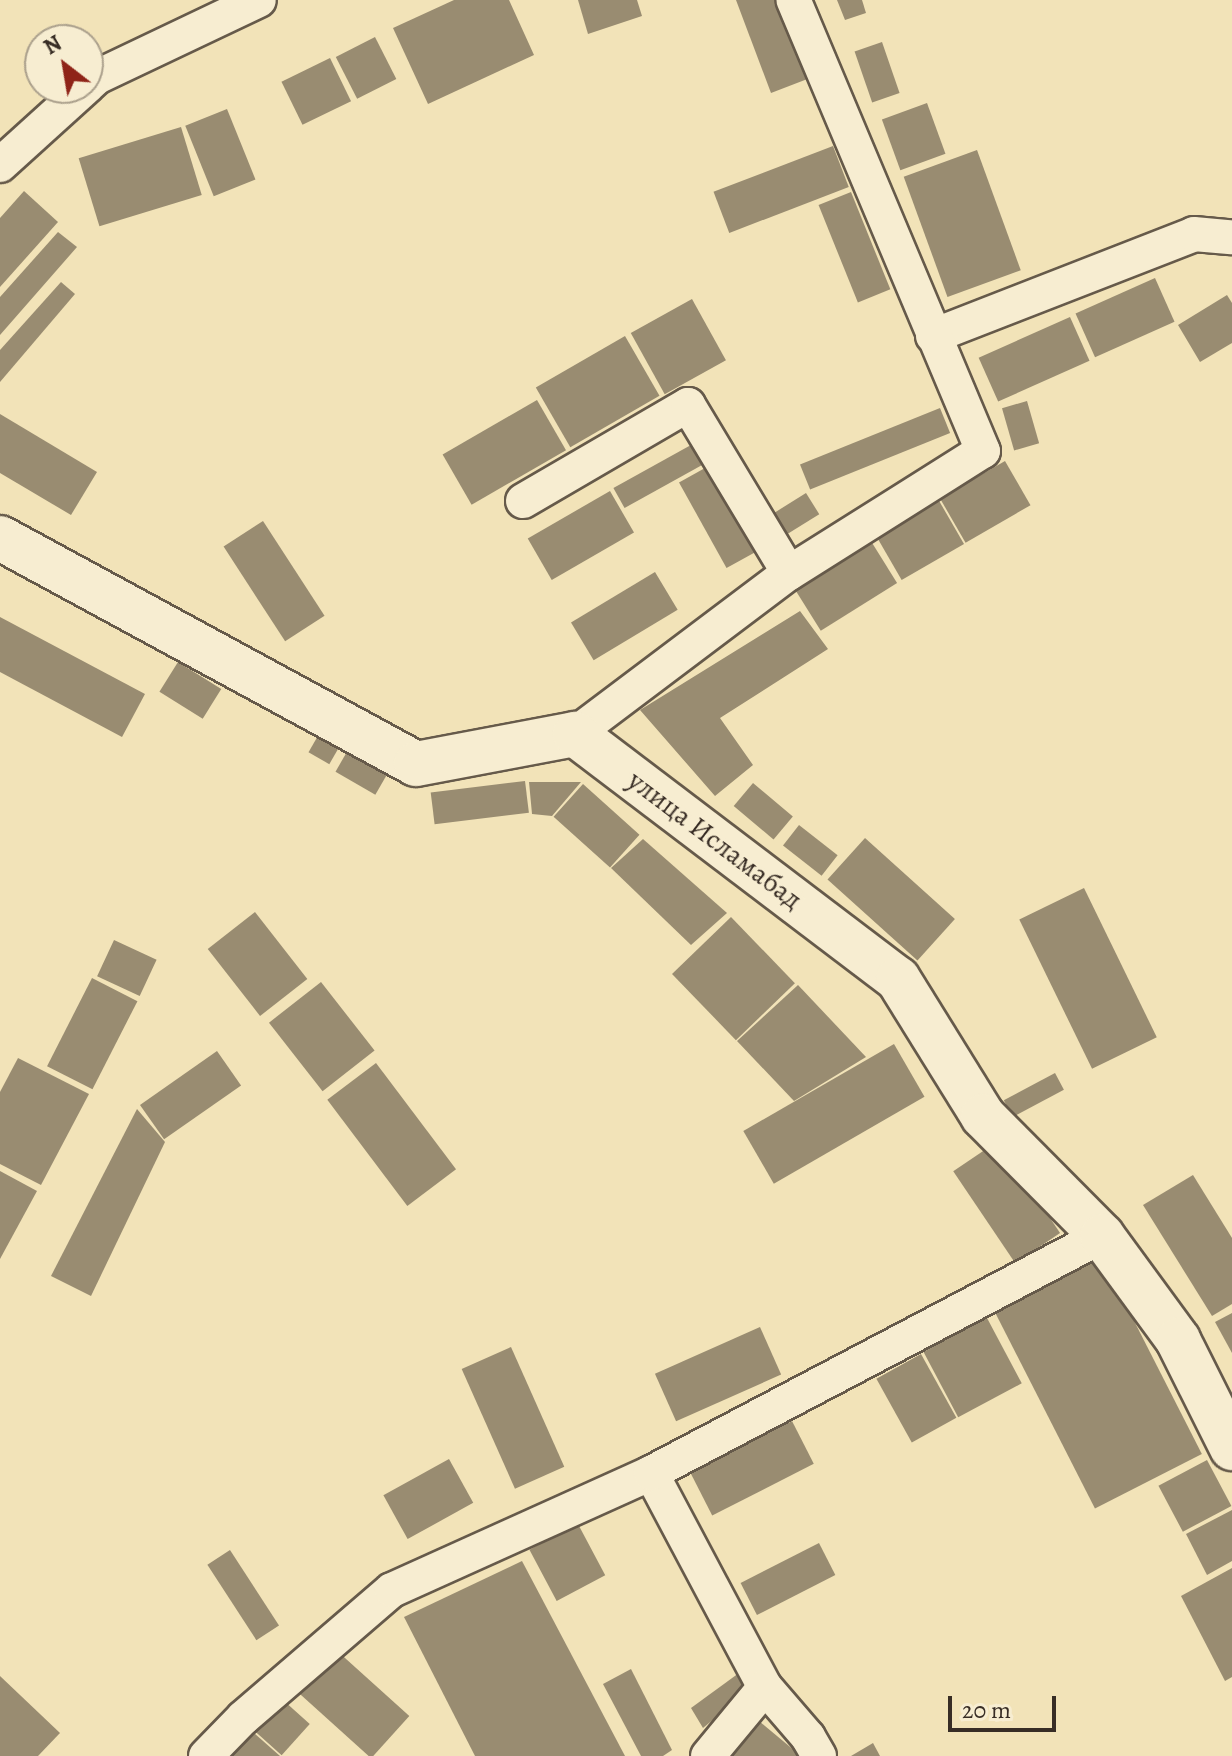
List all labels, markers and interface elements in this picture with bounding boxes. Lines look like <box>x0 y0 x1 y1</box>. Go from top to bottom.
north arrow <box>24 24 104 104</box>
text: N <box>38 28 67 62</box>
street label: улица Исламабад <box>621 764 809 916</box>
scale bar <box>952 1680 1060 1730</box>
text: 20 m <box>962 1694 1011 1726</box>

